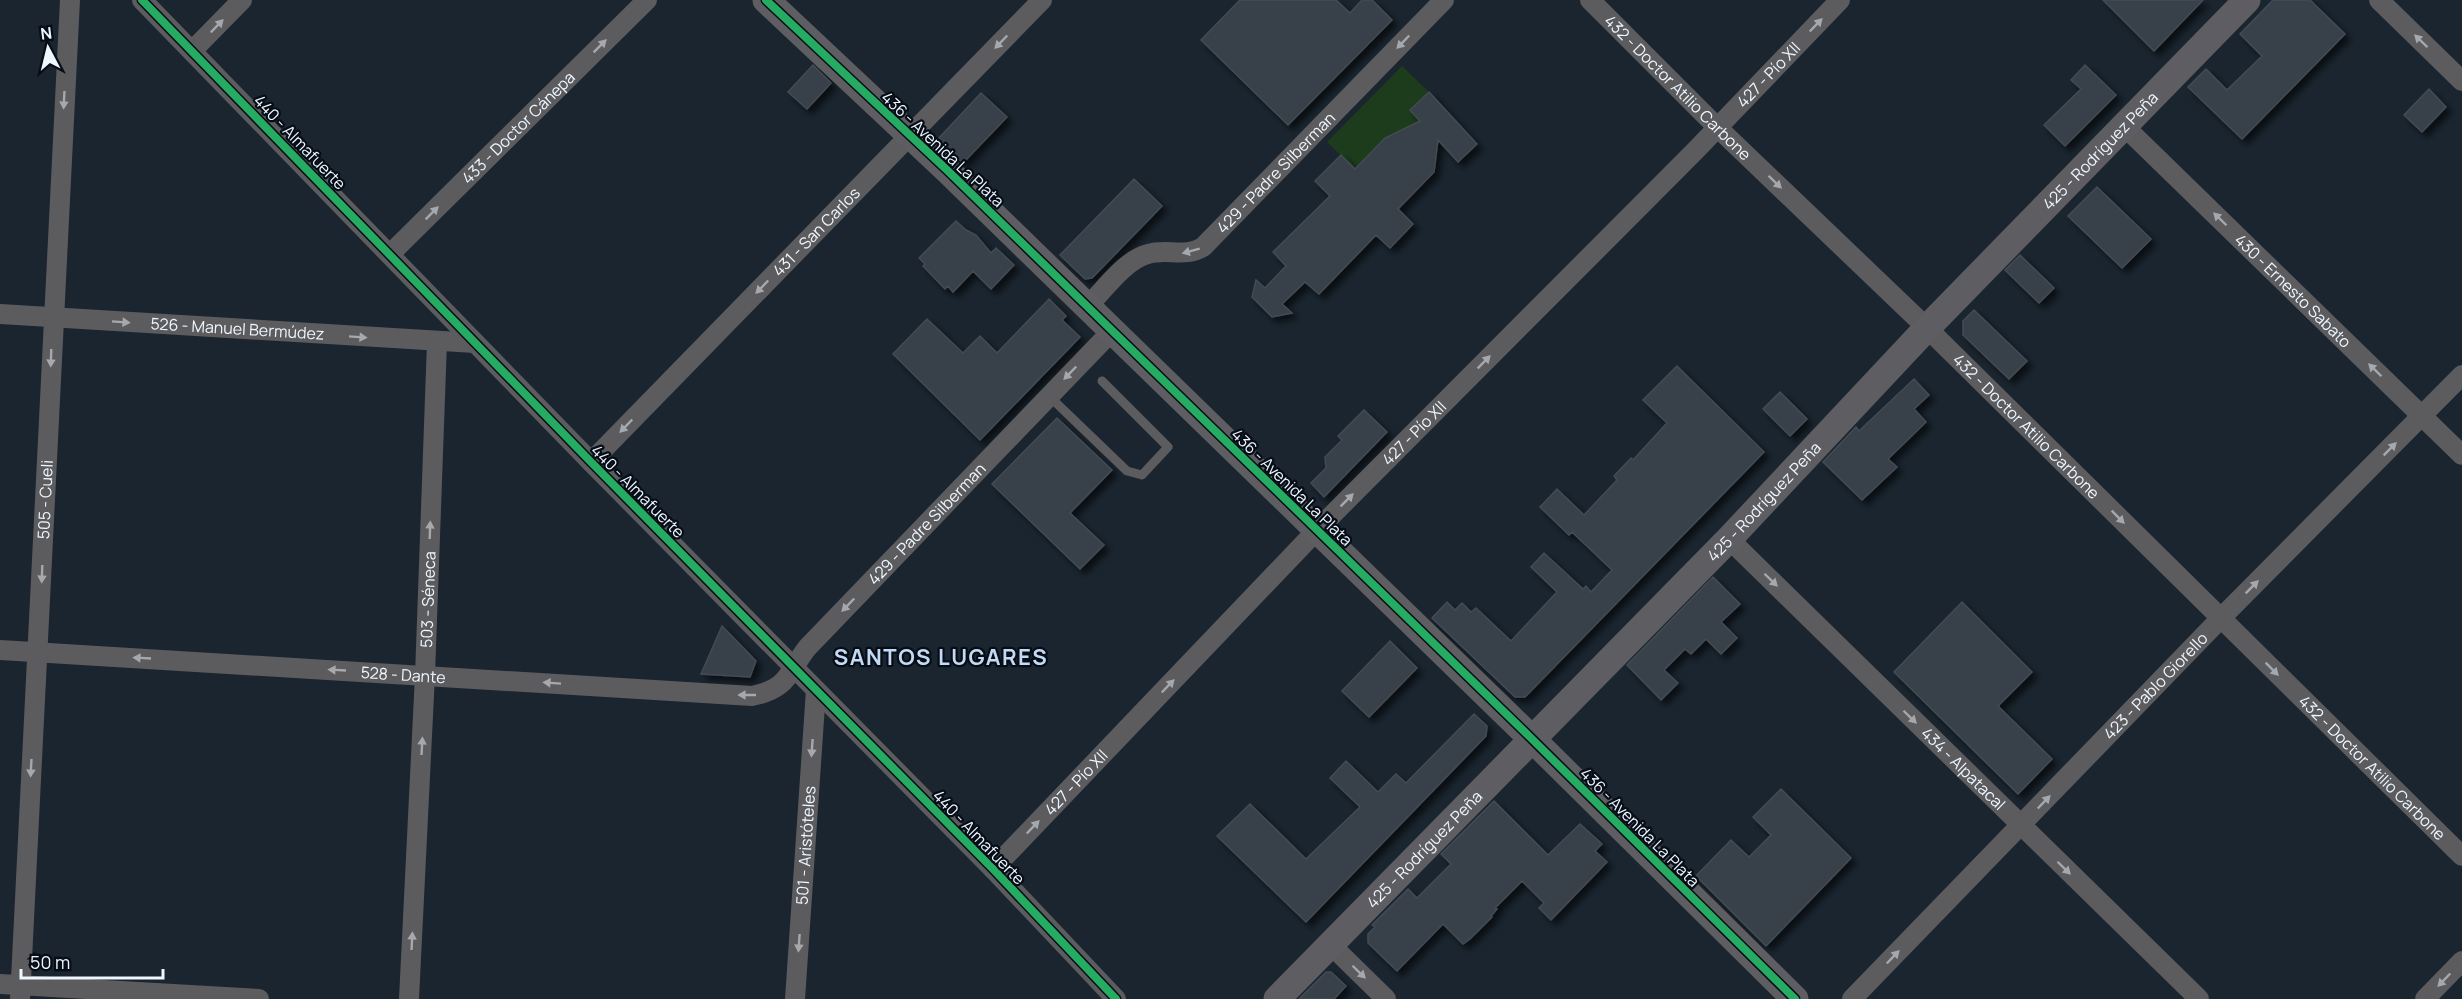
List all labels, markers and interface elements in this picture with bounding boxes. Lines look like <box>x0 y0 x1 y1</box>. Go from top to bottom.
street label: 432 - Doctor Atilio Carbone <box>1600 10 1756 165</box>
north arrow <box>18 18 78 78</box>
one-way arrow <box>1809 18 1823 32</box>
one-way arrow <box>210 19 224 33</box>
text: N <box>39 21 53 45</box>
one-way arrow <box>994 34 1008 49</box>
one-way arrow <box>1397 34 1411 48</box>
one-way arrow <box>2414 34 2428 48</box>
street label: 427 - Pío XII <box>1732 37 1805 112</box>
one-way arrow <box>593 40 607 54</box>
street label: 433 - Doctor Cánepa <box>457 66 580 188</box>
street label: 436 - Avenida La Plata <box>877 86 1009 212</box>
street label: 425 - Rodríguez Peña <box>2037 87 2163 215</box>
street label: 440 - Almafuerte <box>249 90 351 194</box>
one-way arrow <box>60 91 69 110</box>
street label: 429 - Padre Silberman <box>1211 107 1340 238</box>
one-way arrow <box>1767 175 1782 189</box>
street label: 431 - San Carlos <box>767 182 865 281</box>
one-way arrow <box>425 206 439 220</box>
one-way arrow <box>2214 213 2228 227</box>
street label: 430 - Ernesto Sabato <box>2230 229 2356 352</box>
one-way arrow <box>1182 247 1200 256</box>
one-way arrow <box>756 279 770 293</box>
street label: 526 - Manuel Bermúdez <box>150 312 325 345</box>
one-way arrow <box>112 317 131 326</box>
one-way arrow <box>348 332 367 342</box>
one-way arrow <box>46 348 55 367</box>
street label: 432 - Doctor Atilio Carbone <box>1948 349 2105 504</box>
one-way arrow <box>1477 355 1491 369</box>
one-way arrow <box>2368 363 2383 377</box>
one-way arrow <box>1064 366 1078 380</box>
street label: 427 - Pío XII <box>1377 396 1451 470</box>
one-way arrow <box>619 419 633 434</box>
street label: 436 - Avenida La Plata <box>1227 423 1357 551</box>
street label: 425 - Rodríguez Peña <box>1702 437 1826 566</box>
street label: 440 - Almafuerte <box>586 439 690 543</box>
one-way arrow <box>2383 441 2397 456</box>
street label: 429 - Padre Silberman <box>863 458 990 589</box>
street label: 505 - Cueli <box>32 460 58 540</box>
one-way arrow <box>1339 493 1353 507</box>
one-way arrow <box>2111 510 2126 524</box>
one-way arrow <box>426 520 435 539</box>
street label: 503 - Séneca <box>415 551 440 648</box>
one-way arrow <box>37 564 46 583</box>
one-way arrow <box>1763 573 1778 587</box>
one-way arrow <box>2245 580 2259 594</box>
one-way arrow <box>842 597 855 612</box>
street label: 423 - Pablo Giorello <box>2098 627 2212 744</box>
district label: SANTOS LUGARES <box>834 642 1048 672</box>
one-way arrow <box>133 653 152 663</box>
street label: 528 - Dante <box>360 661 446 688</box>
one-way arrow <box>2265 661 2279 675</box>
one-way arrow <box>327 665 346 674</box>
one-way arrow <box>543 678 562 688</box>
one-way arrow <box>1161 679 1174 694</box>
one-way arrow <box>737 690 756 700</box>
street label: 432 - Doctor Atilio Carbone <box>2294 690 2451 845</box>
one-way arrow <box>1902 709 1916 723</box>
street label: 434 - Alpatacal <box>1916 722 2010 815</box>
one-way arrow <box>417 736 426 755</box>
one-way arrow <box>807 739 817 758</box>
street label: 427 - Pío XII <box>1039 745 1113 820</box>
one-way arrow <box>26 759 35 778</box>
street label: 436 - Avenida La Plata <box>1576 763 1704 891</box>
street label: 501 - Aristóteles <box>790 785 820 905</box>
street label: 440 - Almafuerte <box>928 785 1030 889</box>
street label: 425 - Rodríguez Peña <box>1361 786 1487 913</box>
one-way arrow <box>2036 796 2050 810</box>
one-way arrow <box>1026 820 1040 834</box>
one-way arrow <box>2057 860 2071 874</box>
one-way arrow <box>408 931 417 950</box>
one-way arrow <box>794 933 804 952</box>
scale bar <box>21 942 164 980</box>
text: 50 m <box>30 950 70 974</box>
one-way arrow <box>1886 950 1900 965</box>
one-way arrow <box>1351 964 1365 978</box>
one-way arrow <box>2437 973 2451 987</box>

